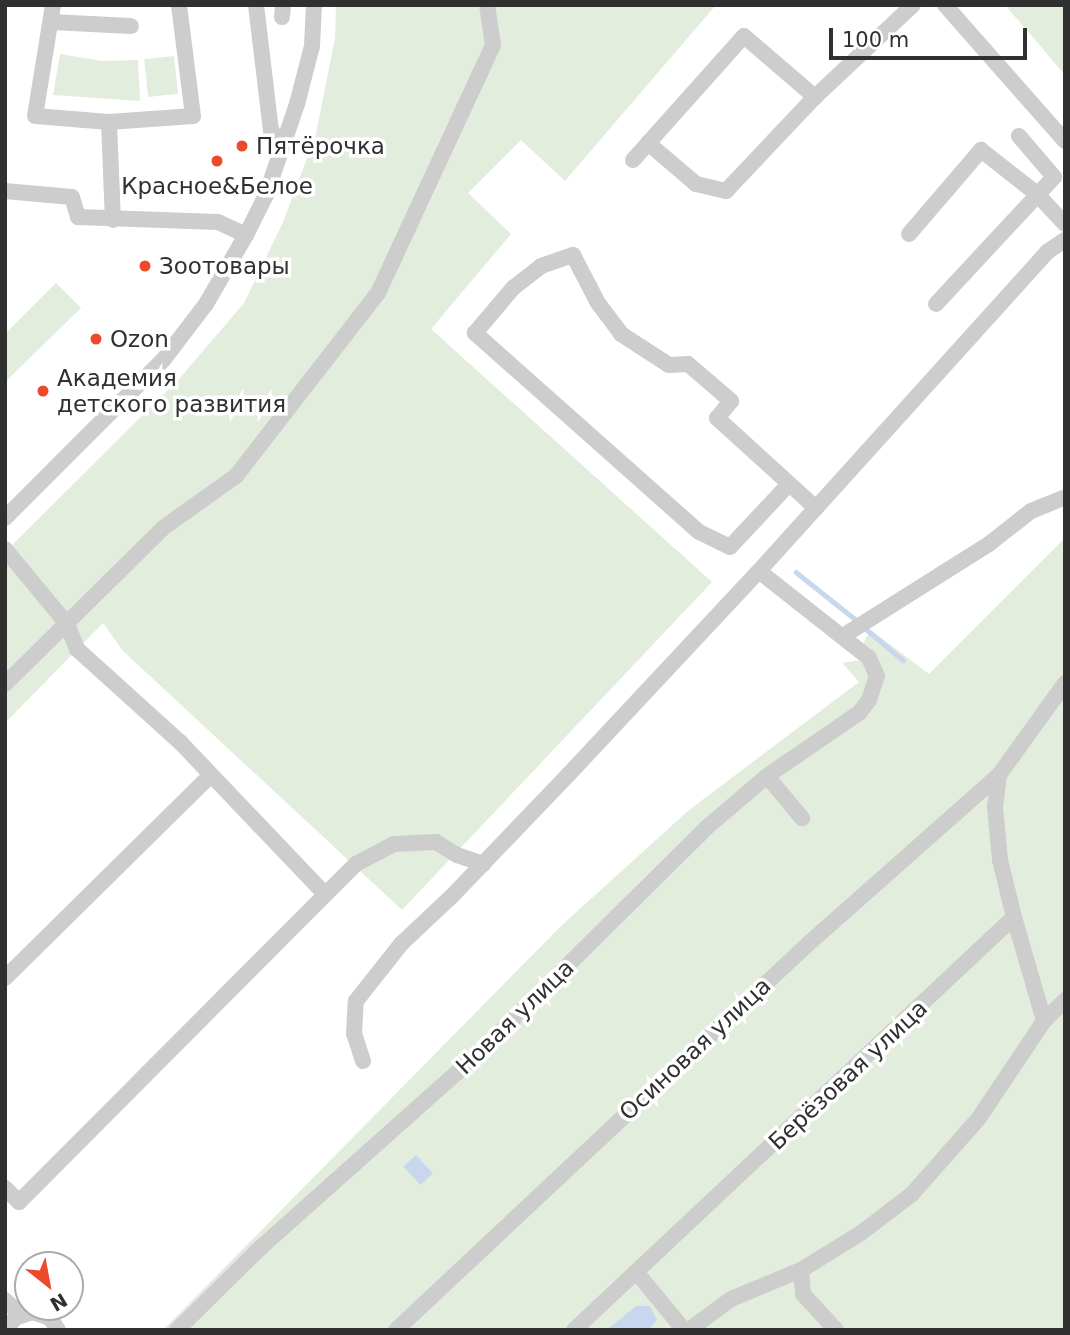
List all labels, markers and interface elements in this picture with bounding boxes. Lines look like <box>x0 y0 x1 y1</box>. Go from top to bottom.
scale bar <box>832 14 1030 58</box>
text: 100 m <box>842 28 909 52</box>
place label: Пятёрочка <box>256 132 385 160</box>
marker: Пятёрочка <box>234 138 250 154</box>
marker: Красное&Белое <box>209 153 225 169</box>
place label: Красное&Белое <box>121 172 313 200</box>
place label: Зоотовары <box>159 252 290 280</box>
marker: Зоотовары <box>137 258 153 274</box>
place label: Ozon <box>110 325 169 353</box>
marker: Ozon <box>88 331 104 347</box>
place label: Академия детского развития <box>57 364 286 418</box>
marker: Академия детского развития <box>35 383 51 399</box>
street label: Новая улица <box>450 954 580 1080</box>
street label: Осиновая улица <box>614 972 776 1126</box>
street label: Берёзовая улица <box>763 994 933 1156</box>
north arrow <box>14 1251 84 1321</box>
text: N <box>46 1289 71 1316</box>

